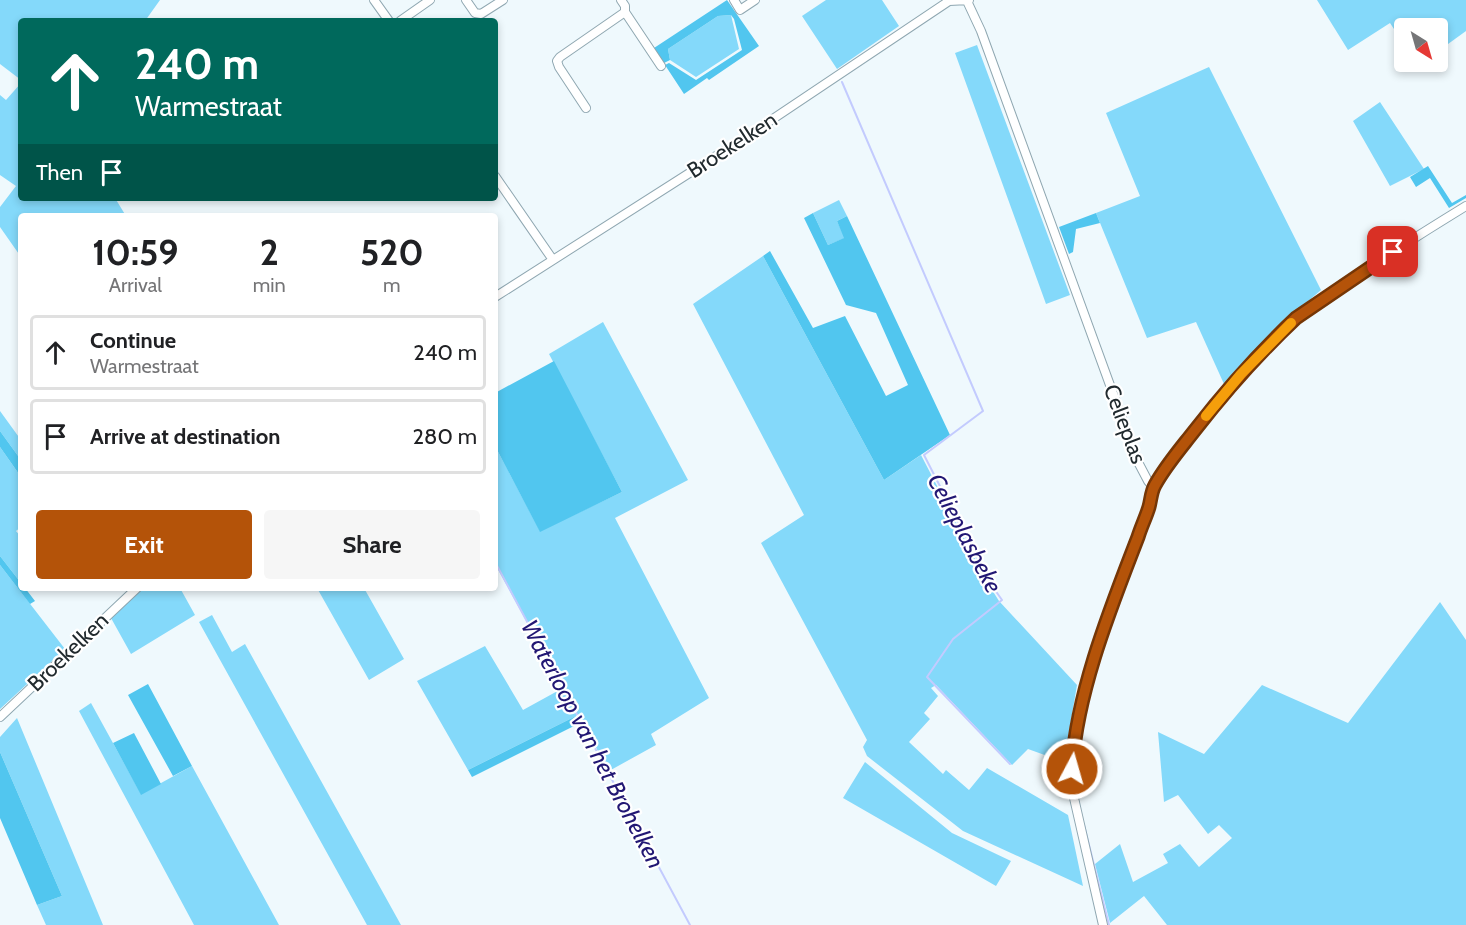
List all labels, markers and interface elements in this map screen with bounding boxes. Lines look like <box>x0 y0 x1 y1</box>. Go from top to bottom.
north arrow <box>1394 18 1448 72</box>
map controls <box>1394 18 1448 72</box>
text: 240 m <box>135 38 259 90</box>
icon: ahead <box>36 42 114 120</box>
text: Warmestraat <box>135 90 282 123</box>
street label: Broekelken <box>682 106 782 184</box>
icon: arrive <box>95 156 128 189</box>
text: Then <box>36 159 83 186</box>
pin <box>1367 226 1418 277</box>
text: 10:59 <box>92 230 179 274</box>
text: 2 <box>260 230 279 274</box>
text: 520 <box>360 230 424 274</box>
icon: arrive <box>1376 235 1409 268</box>
text: Arrival <box>109 273 162 297</box>
text: min <box>253 273 286 297</box>
text: m <box>383 273 401 297</box>
text: Continue <box>90 327 176 354</box>
icon: ahead <box>39 336 72 369</box>
text: 240 m <box>413 339 477 366</box>
text: Warmestraat <box>90 354 199 378</box>
street label: Celieplas <box>1098 381 1152 467</box>
icon: arrive <box>39 420 72 453</box>
text: Arrive at destination <box>90 423 280 450</box>
text: 280 m <box>413 423 477 450</box>
water label: Celieplasbeke <box>922 468 1008 598</box>
button: Exit <box>36 510 252 579</box>
button: Share <box>264 510 480 579</box>
street label: Broekelken <box>22 607 114 697</box>
water label: Waterloop van het Brohelken <box>515 615 671 873</box>
position arrow <box>1040 737 1104 801</box>

